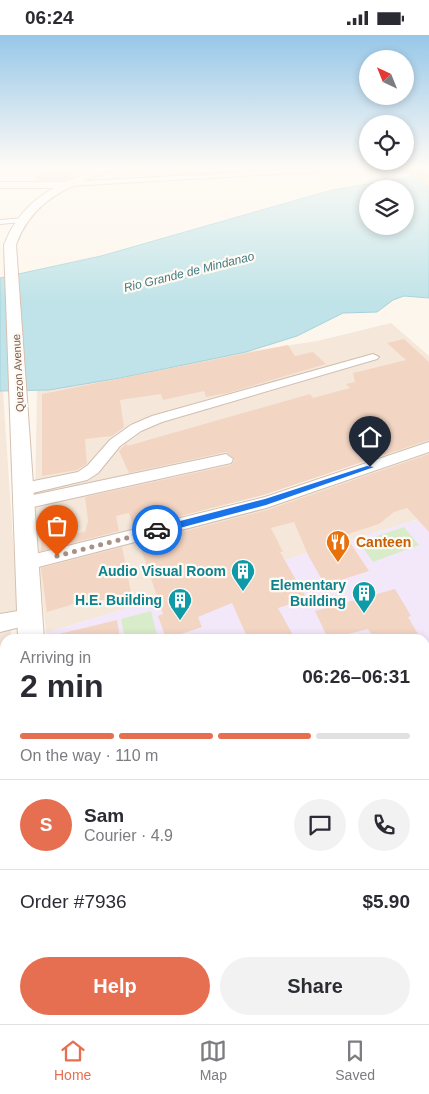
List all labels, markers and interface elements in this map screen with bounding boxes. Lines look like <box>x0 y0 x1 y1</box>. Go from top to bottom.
text: 06:24 <box>25 7 74 28</box>
north arrow <box>359 50 414 105</box>
map controls <box>359 50 414 235</box>
button: locate <box>359 115 414 170</box>
button: layers <box>359 180 414 235</box>
water label: Rio Grande de Mindanao <box>122 249 256 295</box>
street label: Quezon Avenue <box>10 334 26 412</box>
pin <box>349 416 391 467</box>
icon: home <box>356 423 384 451</box>
pin <box>36 505 78 556</box>
courier <box>132 505 182 555</box>
icon: bag <box>43 512 71 540</box>
icon: car <box>143 516 171 544</box>
restaurant icon: Canteen <box>325 529 351 563</box>
place label: Canteen <box>356 534 411 550</box>
building icon: Audio Visual Room <box>230 558 256 592</box>
place label: Audio Visual Room <box>98 563 226 579</box>
place label: Elementary Building <box>271 577 346 609</box>
building icon: Elementary Building <box>351 580 377 614</box>
building icon: H.E. Building <box>167 587 193 621</box>
place label: H.E. Building <box>75 592 162 608</box>
text: Arriving in <box>20 649 91 666</box>
text: 06:26–06:31 <box>302 666 410 687</box>
text: 2 min <box>20 668 104 704</box>
text: On the way · 110 m <box>20 747 158 764</box>
button: chat <box>294 799 346 851</box>
button: phone <box>358 799 410 851</box>
text: Sam <box>84 805 124 826</box>
text: S <box>40 814 52 835</box>
text: Courier · 4.9 <box>84 827 173 844</box>
text: Order #7936 <box>20 891 127 912</box>
text: $5.90 <box>362 891 410 912</box>
button: Help <box>20 957 210 1015</box>
button: Share <box>220 957 410 1015</box>
tab: Home <box>54 1037 91 1083</box>
tab: Map <box>199 1037 227 1083</box>
tab: Saved <box>335 1037 375 1083</box>

